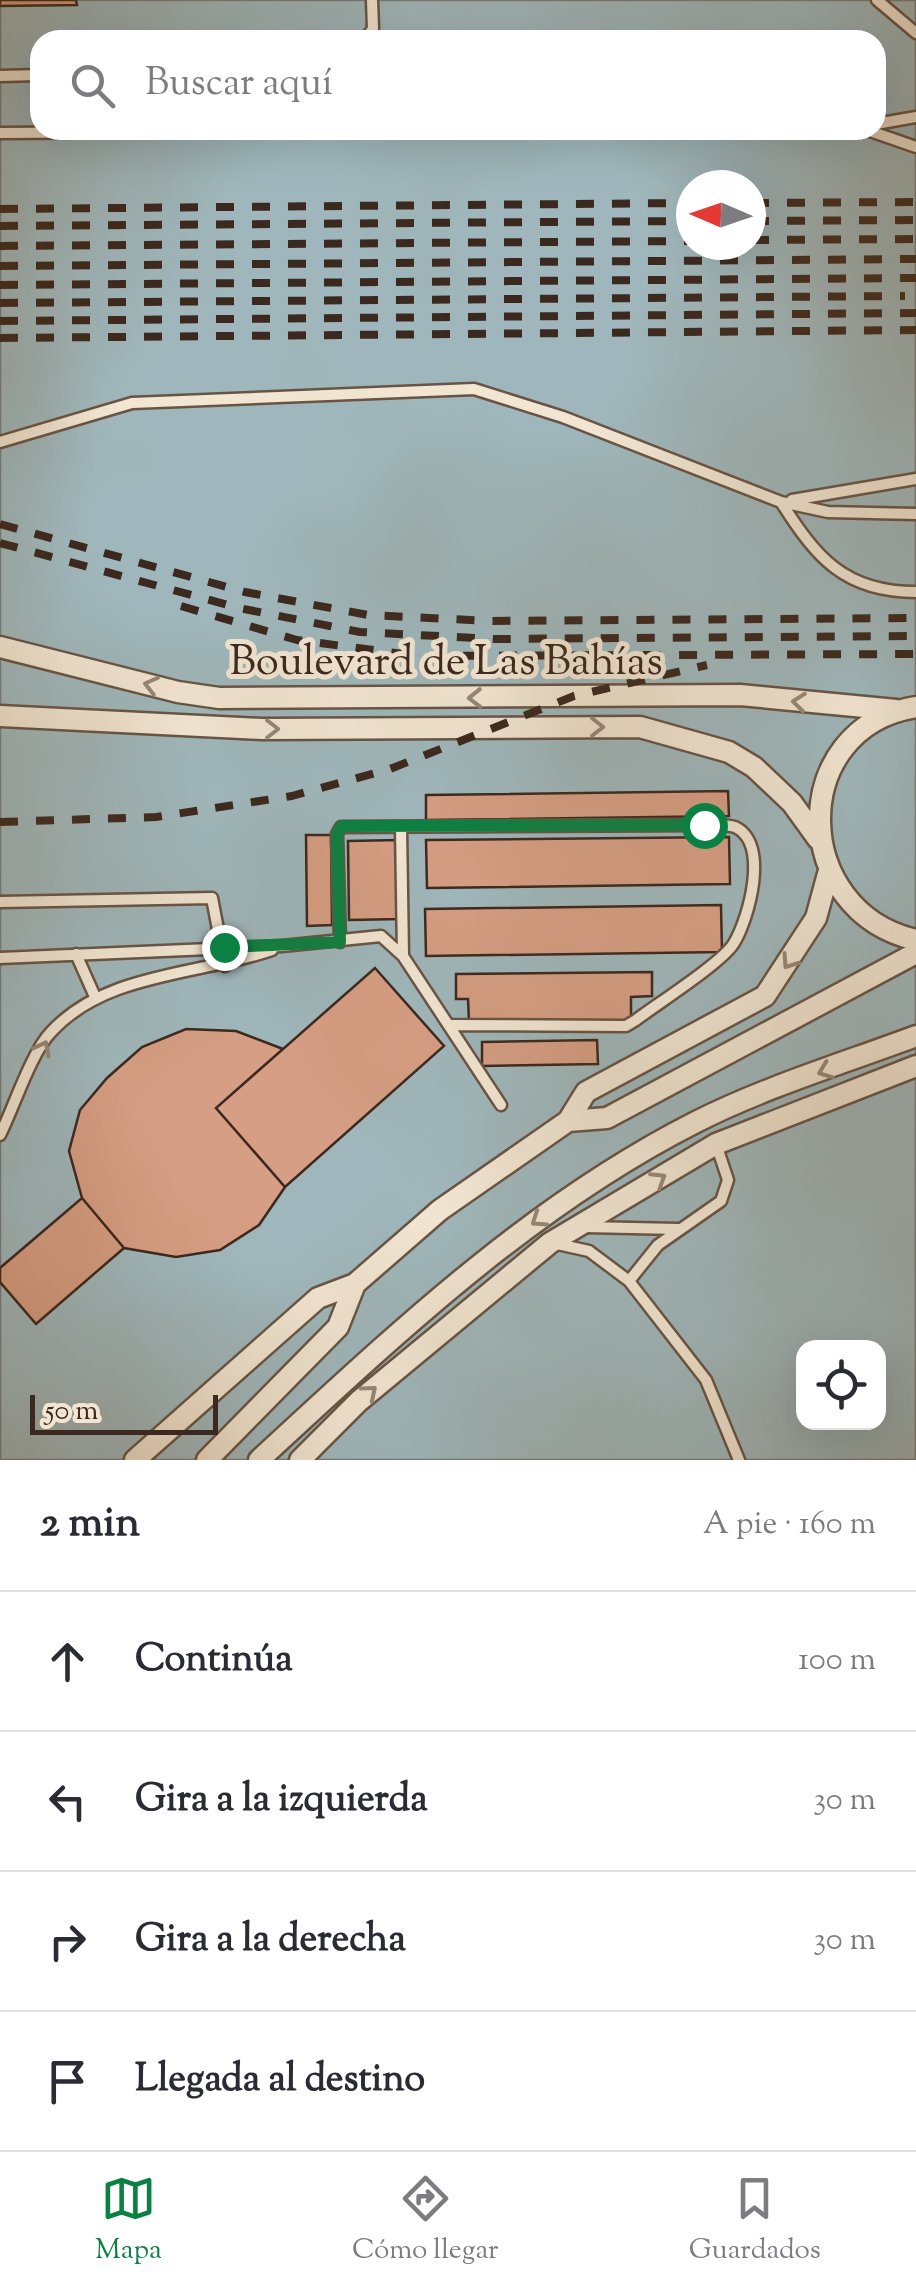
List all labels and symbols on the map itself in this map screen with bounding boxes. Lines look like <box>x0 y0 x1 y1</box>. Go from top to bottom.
north arrow <box>676 170 766 260</box>
street label: Boulevard de Las Bahías <box>229 634 663 694</box>
one-way arrow <box>143 676 160 697</box>
one-way arrow <box>466 687 482 709</box>
one-way arrow <box>791 692 807 713</box>
one-way arrow <box>590 716 606 738</box>
one-way arrow <box>266 718 281 740</box>
route start <box>682 803 728 849</box>
route end <box>202 925 248 971</box>
one-way arrow <box>782 951 801 969</box>
one-way arrow <box>31 1040 50 1058</box>
one-way arrow <box>817 1060 835 1080</box>
one-way arrow <box>648 1172 666 1191</box>
one-way arrow <box>530 1208 549 1226</box>
one-way arrow <box>358 1386 377 1404</box>
scale bar <box>30 1390 218 1434</box>

